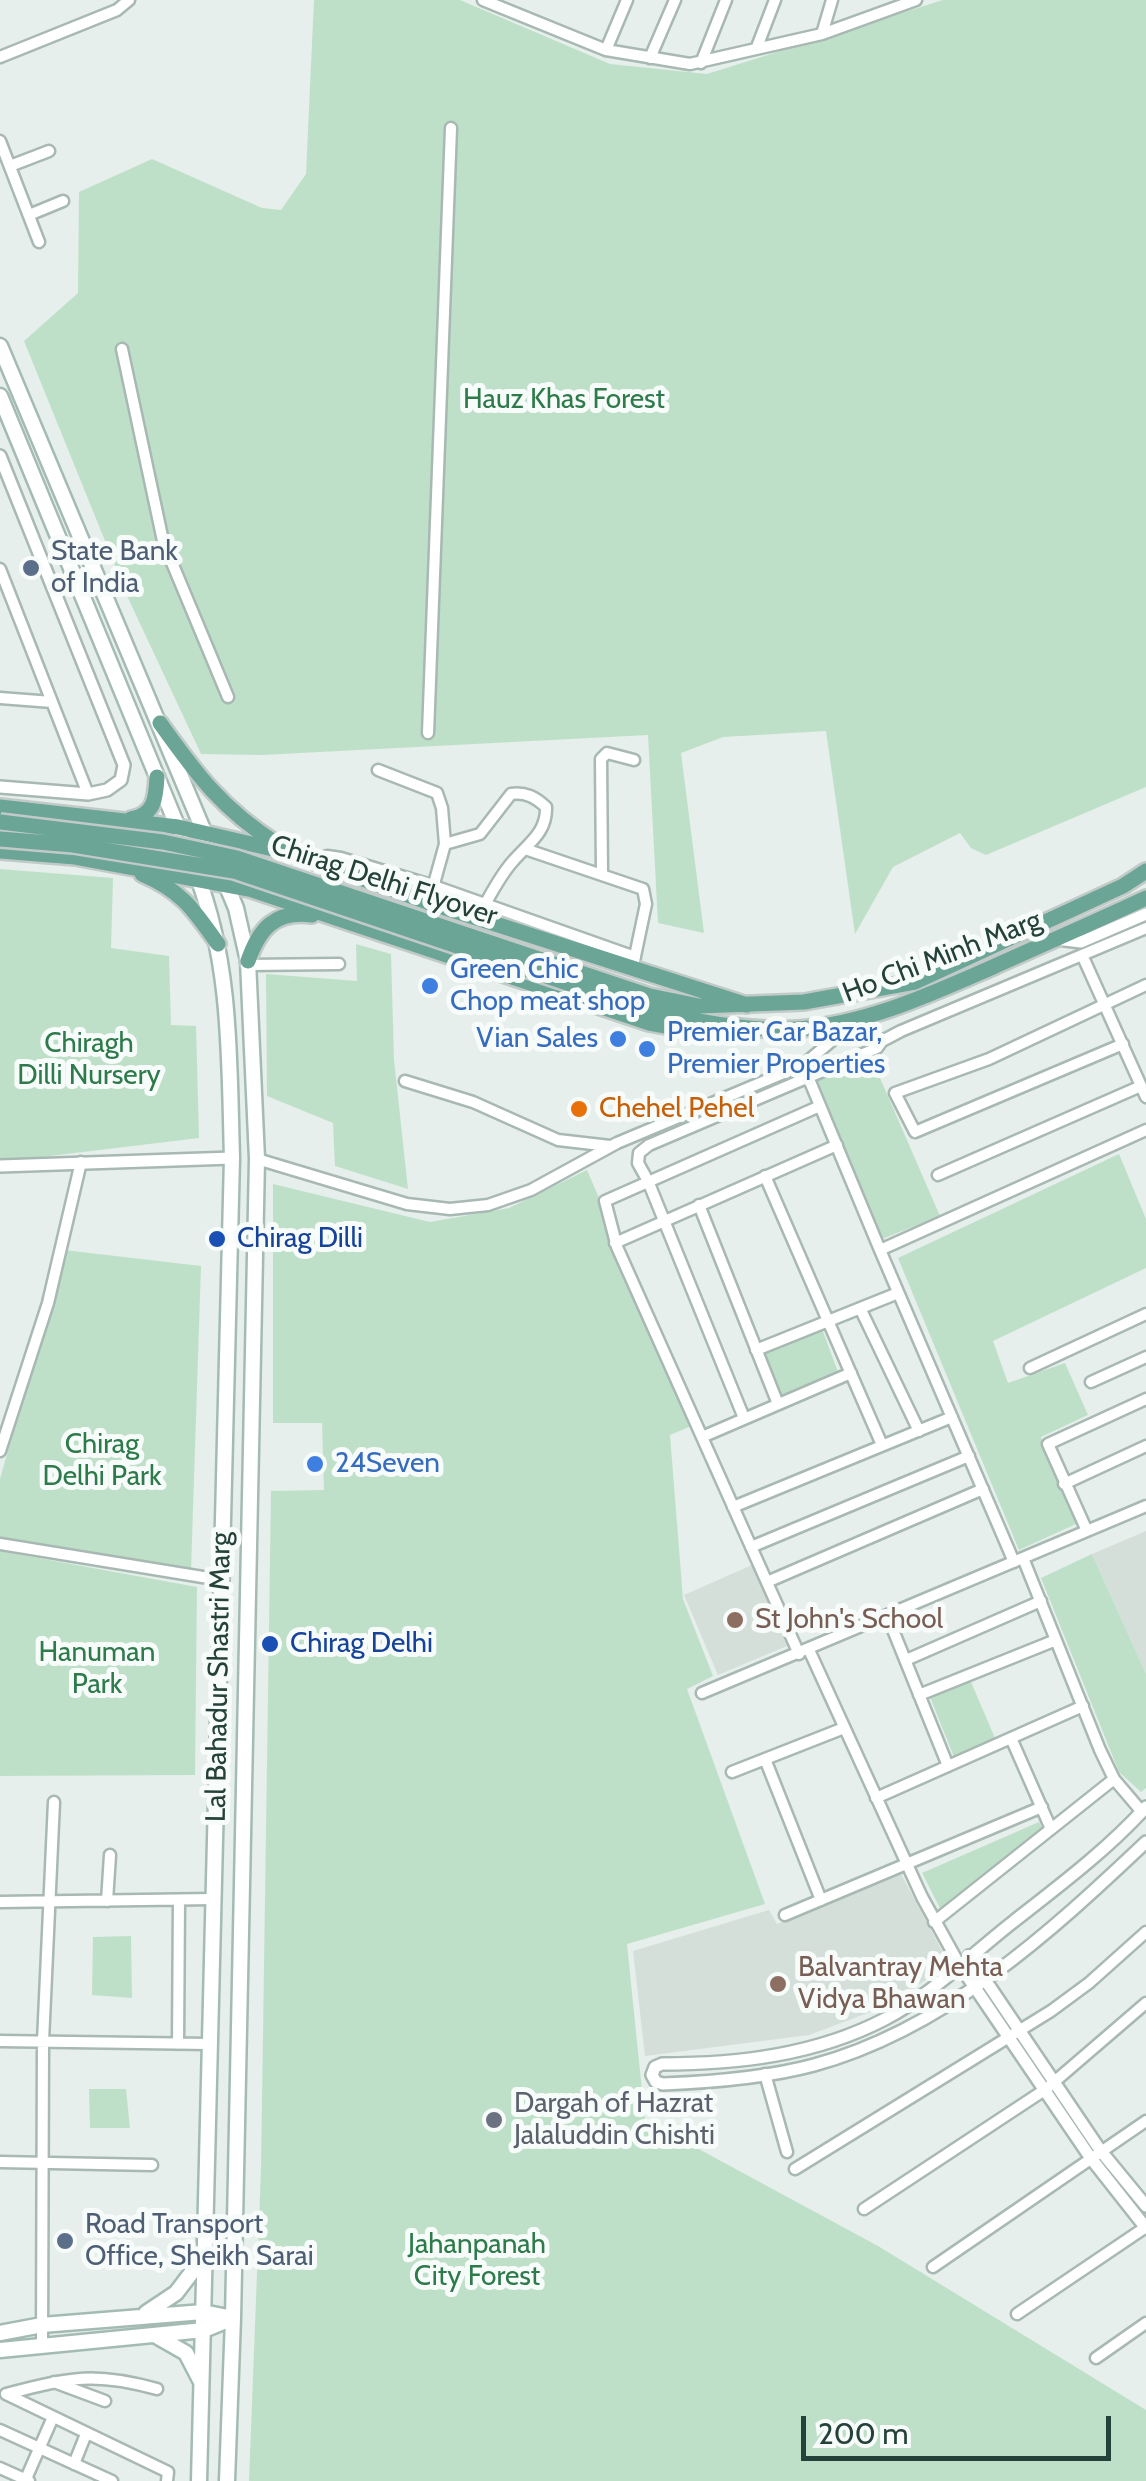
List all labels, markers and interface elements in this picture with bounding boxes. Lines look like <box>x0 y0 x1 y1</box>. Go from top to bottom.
park label: Hauz Khas Forest <box>463 383 665 417</box>
place label: State Bank of India <box>51 535 178 601</box>
marker: State Bank of India <box>20 557 42 579</box>
street label: Chirag Delhi Flyover <box>267 829 501 933</box>
street label: Ho Chi Minh Marg <box>838 904 1046 1010</box>
place label: Green Chic Chop meat shop <box>450 953 645 1019</box>
marker: Green Chic Chop meat shop <box>419 975 441 997</box>
place label: Premier Car Bazar, Premier Properties <box>667 1016 885 1082</box>
place label: Vian Sales <box>476 1022 598 1056</box>
park label: Chiragh Dilli Nursery <box>17 1027 161 1093</box>
marker: Vian Sales <box>607 1028 629 1050</box>
marker: Premier Car Bazar, Premier Properties <box>636 1038 658 1060</box>
place label: Chehel Pehel <box>599 1092 754 1126</box>
marker: Chehel Pehel <box>568 1098 590 1120</box>
place label: Chirag Dilli <box>237 1222 363 1256</box>
marker: Chirag Dilli <box>206 1228 228 1250</box>
park label: Chirag Delhi Park <box>43 1428 161 1494</box>
place label: 24Seven <box>335 1447 440 1481</box>
marker: 24Seven <box>304 1453 326 1475</box>
street label: Lal Bahadur Shastri Marg <box>200 1532 238 1822</box>
place label: St John's School <box>755 1603 943 1637</box>
marker: St John's School <box>724 1609 746 1631</box>
place label: Chirag Delhi <box>290 1627 433 1661</box>
marker: Chirag Delhi <box>259 1633 281 1655</box>
park label: Hanuman Park <box>39 1636 155 1702</box>
place label: Balvantray Mehta Vidya Bhawan <box>798 1951 1003 2017</box>
marker: Balvantray Mehta Vidya Bhawan <box>767 1973 789 1995</box>
place label: Dargah of Hazrat Jalaluddin Chishti <box>514 2087 715 2153</box>
marker: Dargah of Hazrat Jalaluddin Chishti <box>483 2109 505 2131</box>
place label: Road Transport Office, Sheikh Sarai <box>85 2208 314 2274</box>
park label: Jahanpanah City Forest <box>408 2228 546 2294</box>
marker: Road Transport Office, Sheikh Sarai <box>54 2230 76 2252</box>
scale bar <box>806 2396 1116 2458</box>
text: 200 m <box>818 2415 909 2452</box>

